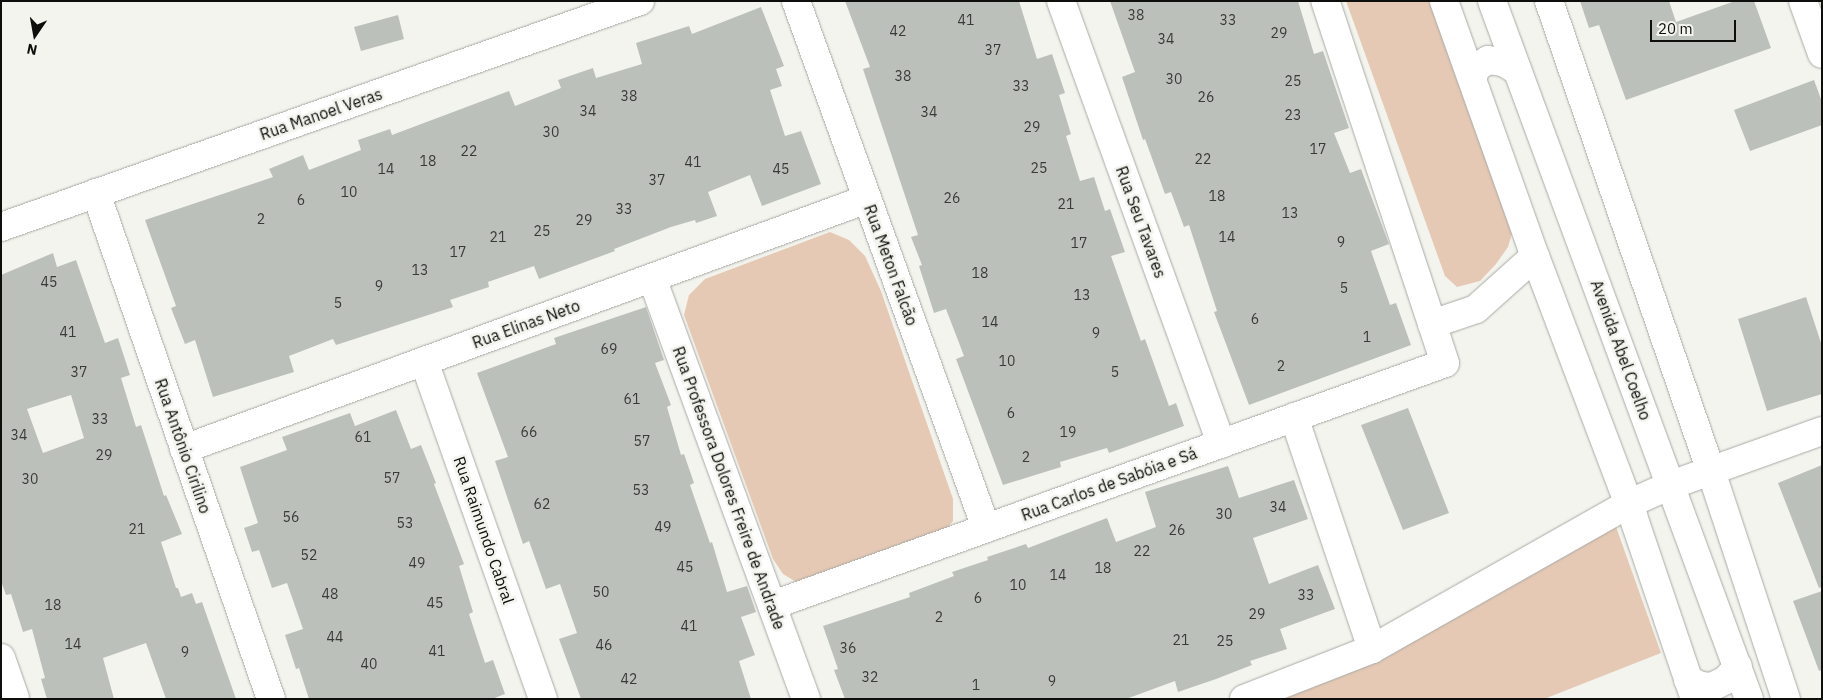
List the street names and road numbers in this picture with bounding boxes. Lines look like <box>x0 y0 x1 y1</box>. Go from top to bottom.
street label: Rua Manoel Veras <box>257 84 385 144</box>
street label: Rua Seu Tavares <box>1112 163 1170 281</box>
street label: Rua Meton Falcão <box>860 202 922 328</box>
street label: Avenida Abel Coelho <box>1587 277 1655 423</box>
street label: Rua Elinas Neto <box>470 296 582 352</box>
street label: Rua Professora Dolores Freire de Andrade <box>669 344 789 632</box>
street label: Rua Antônio Cirilino <box>151 376 215 516</box>
street label: Rua Carlos de Sabóia e Sá <box>1019 443 1199 525</box>
street label: Rua Raimundo Cabral <box>450 454 518 606</box>

